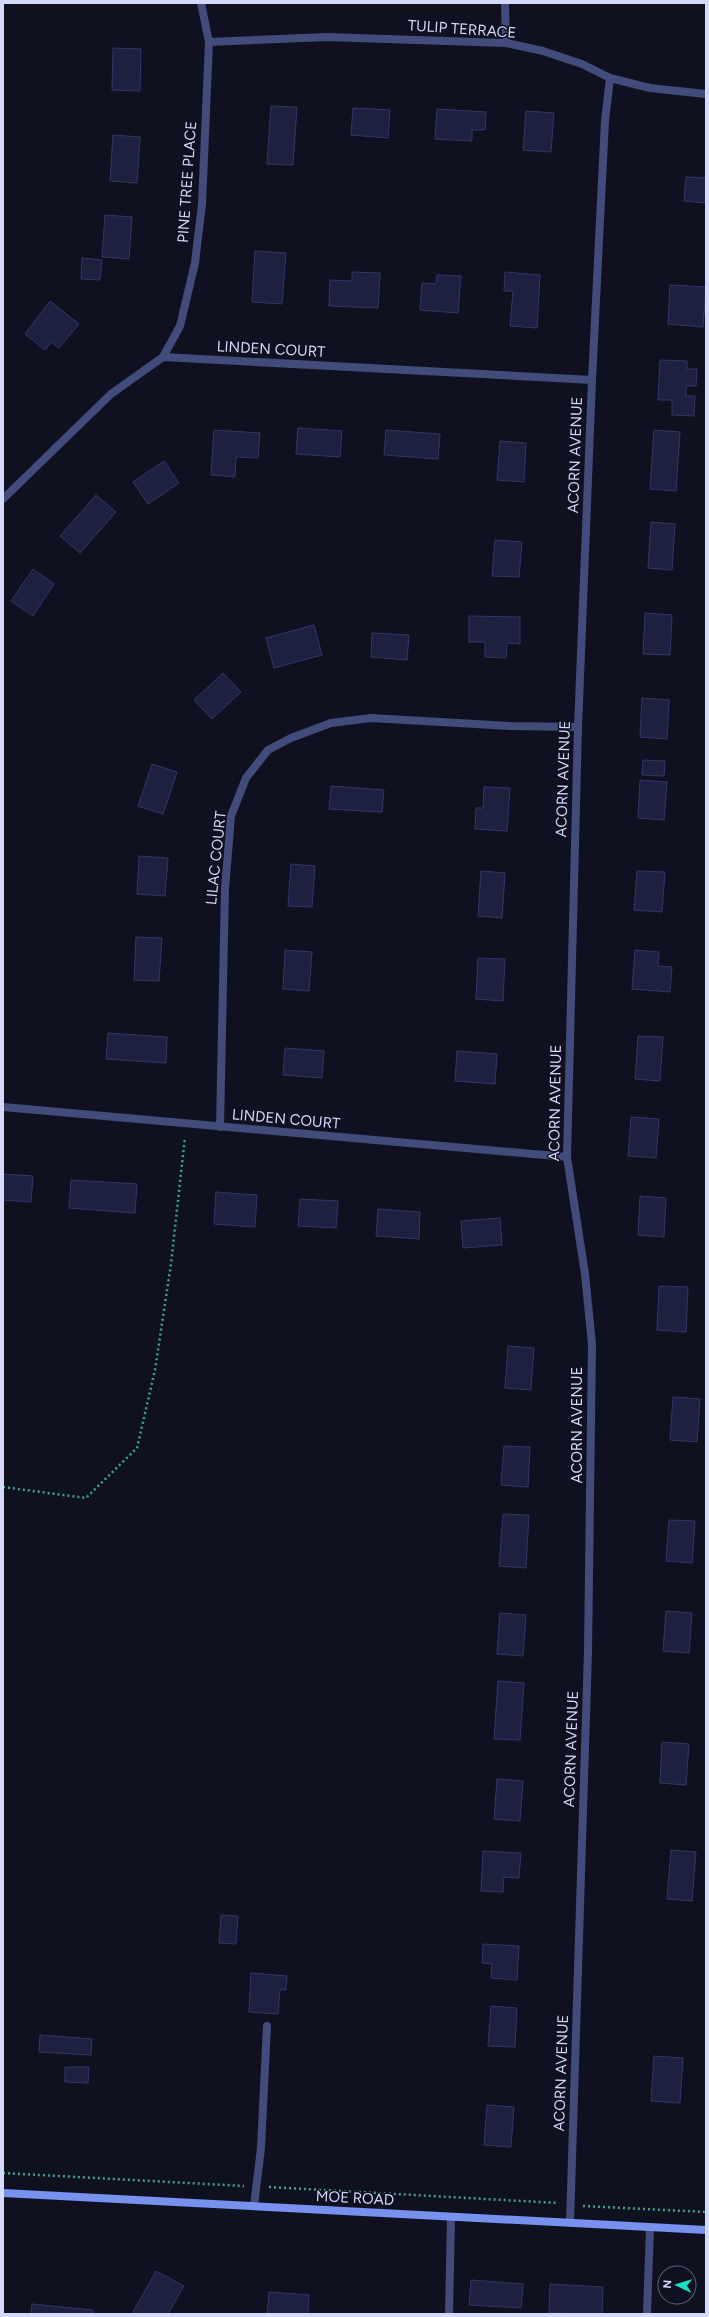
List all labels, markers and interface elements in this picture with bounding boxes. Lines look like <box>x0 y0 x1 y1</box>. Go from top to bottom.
street label: TULIP TERRACE <box>407 16 517 42</box>
street label: PINE TREE PLACE <box>174 120 200 244</box>
street label: LINDEN COURT <box>216 337 326 361</box>
street label: ACORN AVENUE <box>564 396 586 514</box>
street label: ACORN AVENUE <box>552 720 574 838</box>
street label: LILAC COURT <box>202 809 230 906</box>
street label: ACORN AVENUE <box>545 1044 565 1162</box>
street label: LINDEN COURT <box>231 1105 342 1133</box>
street label: ACORN AVENUE <box>568 1367 586 1483</box>
street label: ACORN AVENUE <box>560 1690 582 1808</box>
street label: ACORN AVENUE <box>550 2014 572 2132</box>
street label: MOE ROAD <box>315 2187 395 2209</box>
north arrow <box>657 2265 697 2305</box>
text: N <box>661 2280 674 2289</box>

